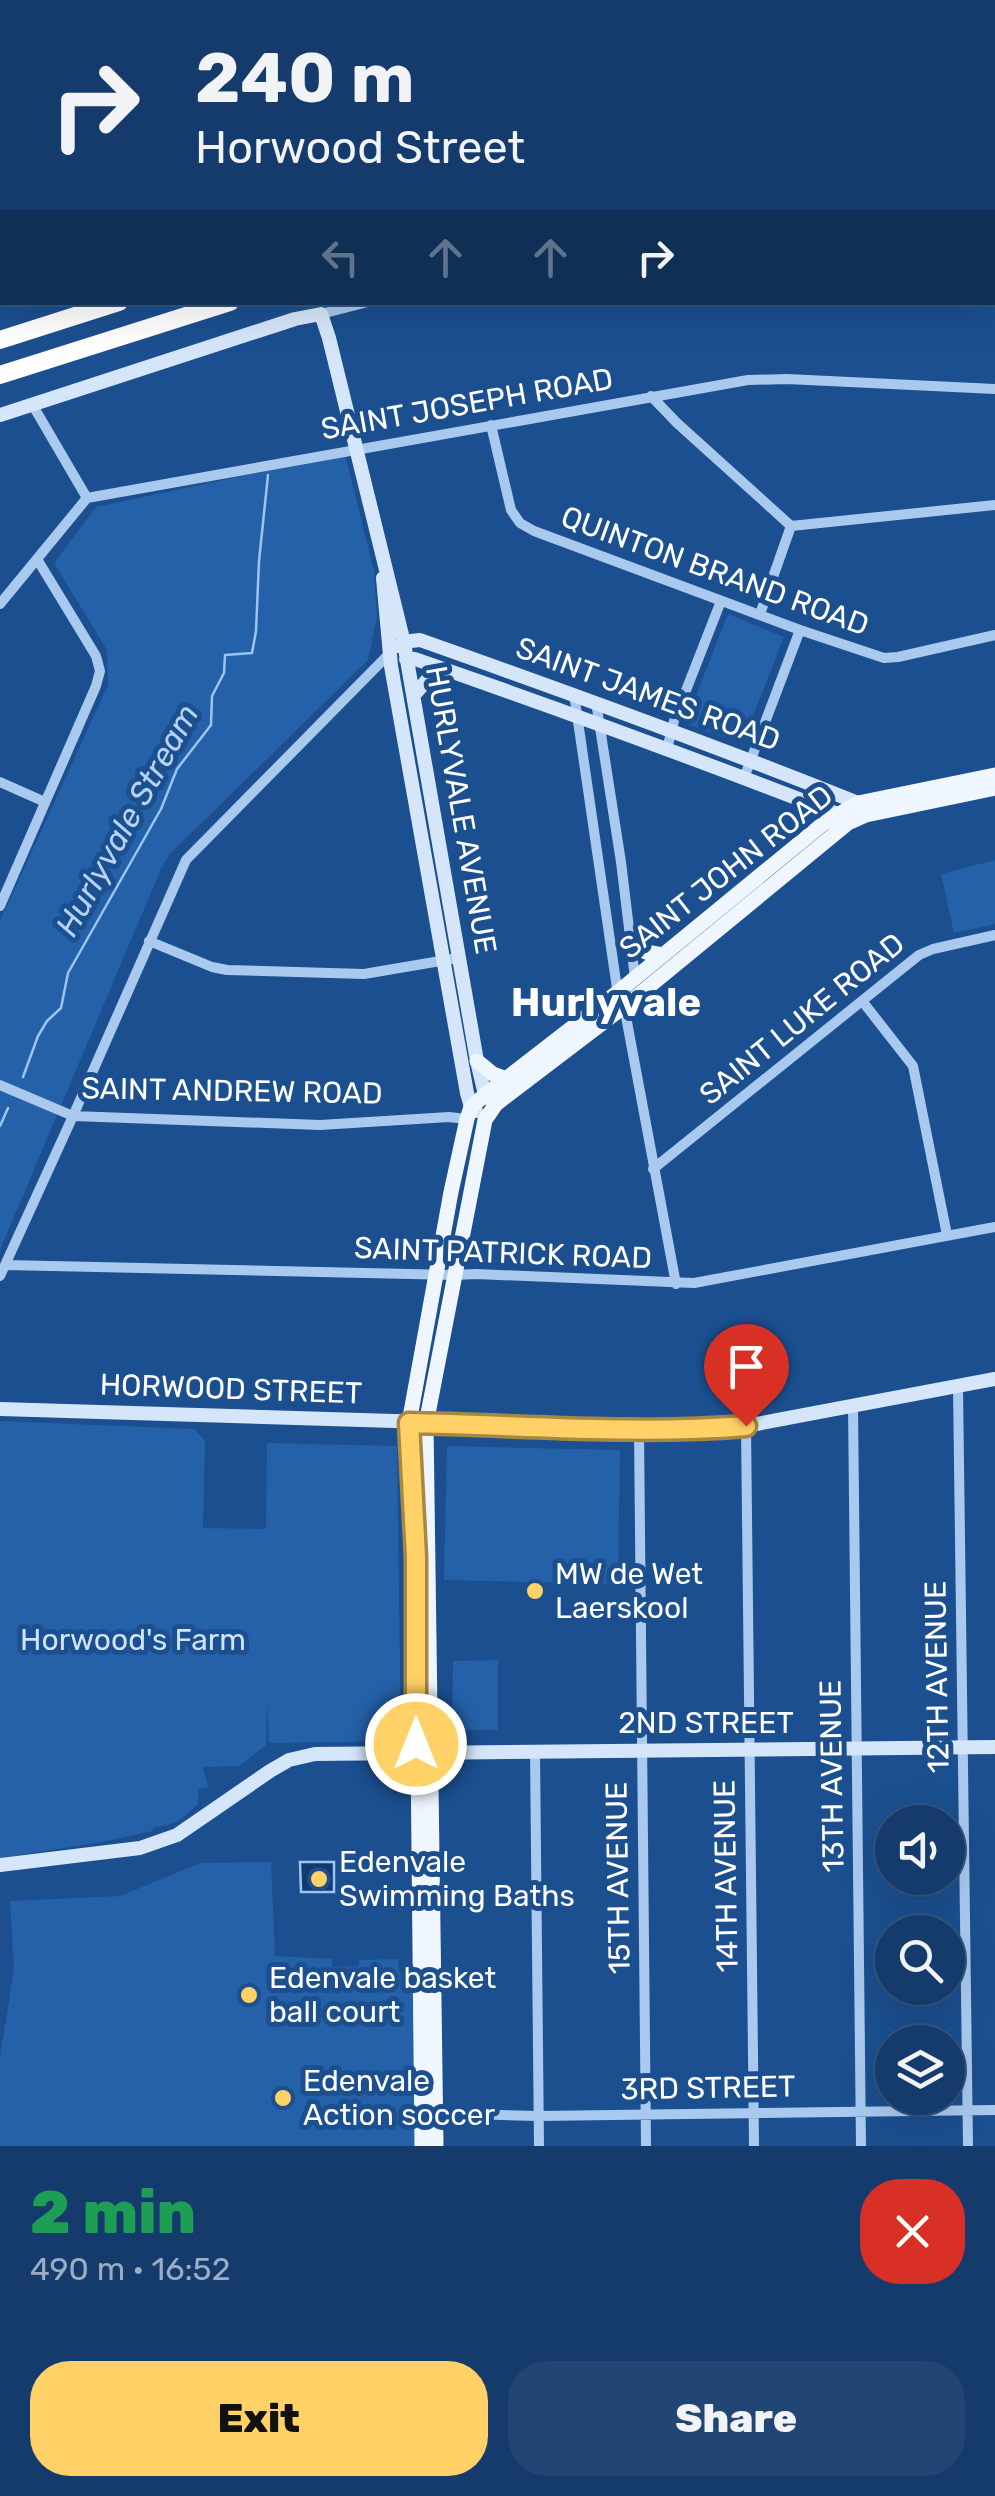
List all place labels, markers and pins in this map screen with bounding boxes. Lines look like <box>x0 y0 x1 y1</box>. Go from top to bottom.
pin <box>704 1324 789 1427</box>
place label: MW de Wet Laerskool <box>555 1556 703 1626</box>
marker: MW de Wet Laerskool <box>524 1580 546 1602</box>
place label: Edenvale Swimming Baths <box>339 1844 575 1914</box>
marker: Edenvale Swimming Baths <box>308 1868 330 1890</box>
place label: Edenvale basket ball court <box>269 1960 497 2030</box>
marker: Edenvale basket ball court <box>238 1984 260 2006</box>
place label: Edenvale Action soccer <box>303 2063 496 2133</box>
marker: Edenvale Action soccer <box>272 2087 294 2109</box>

